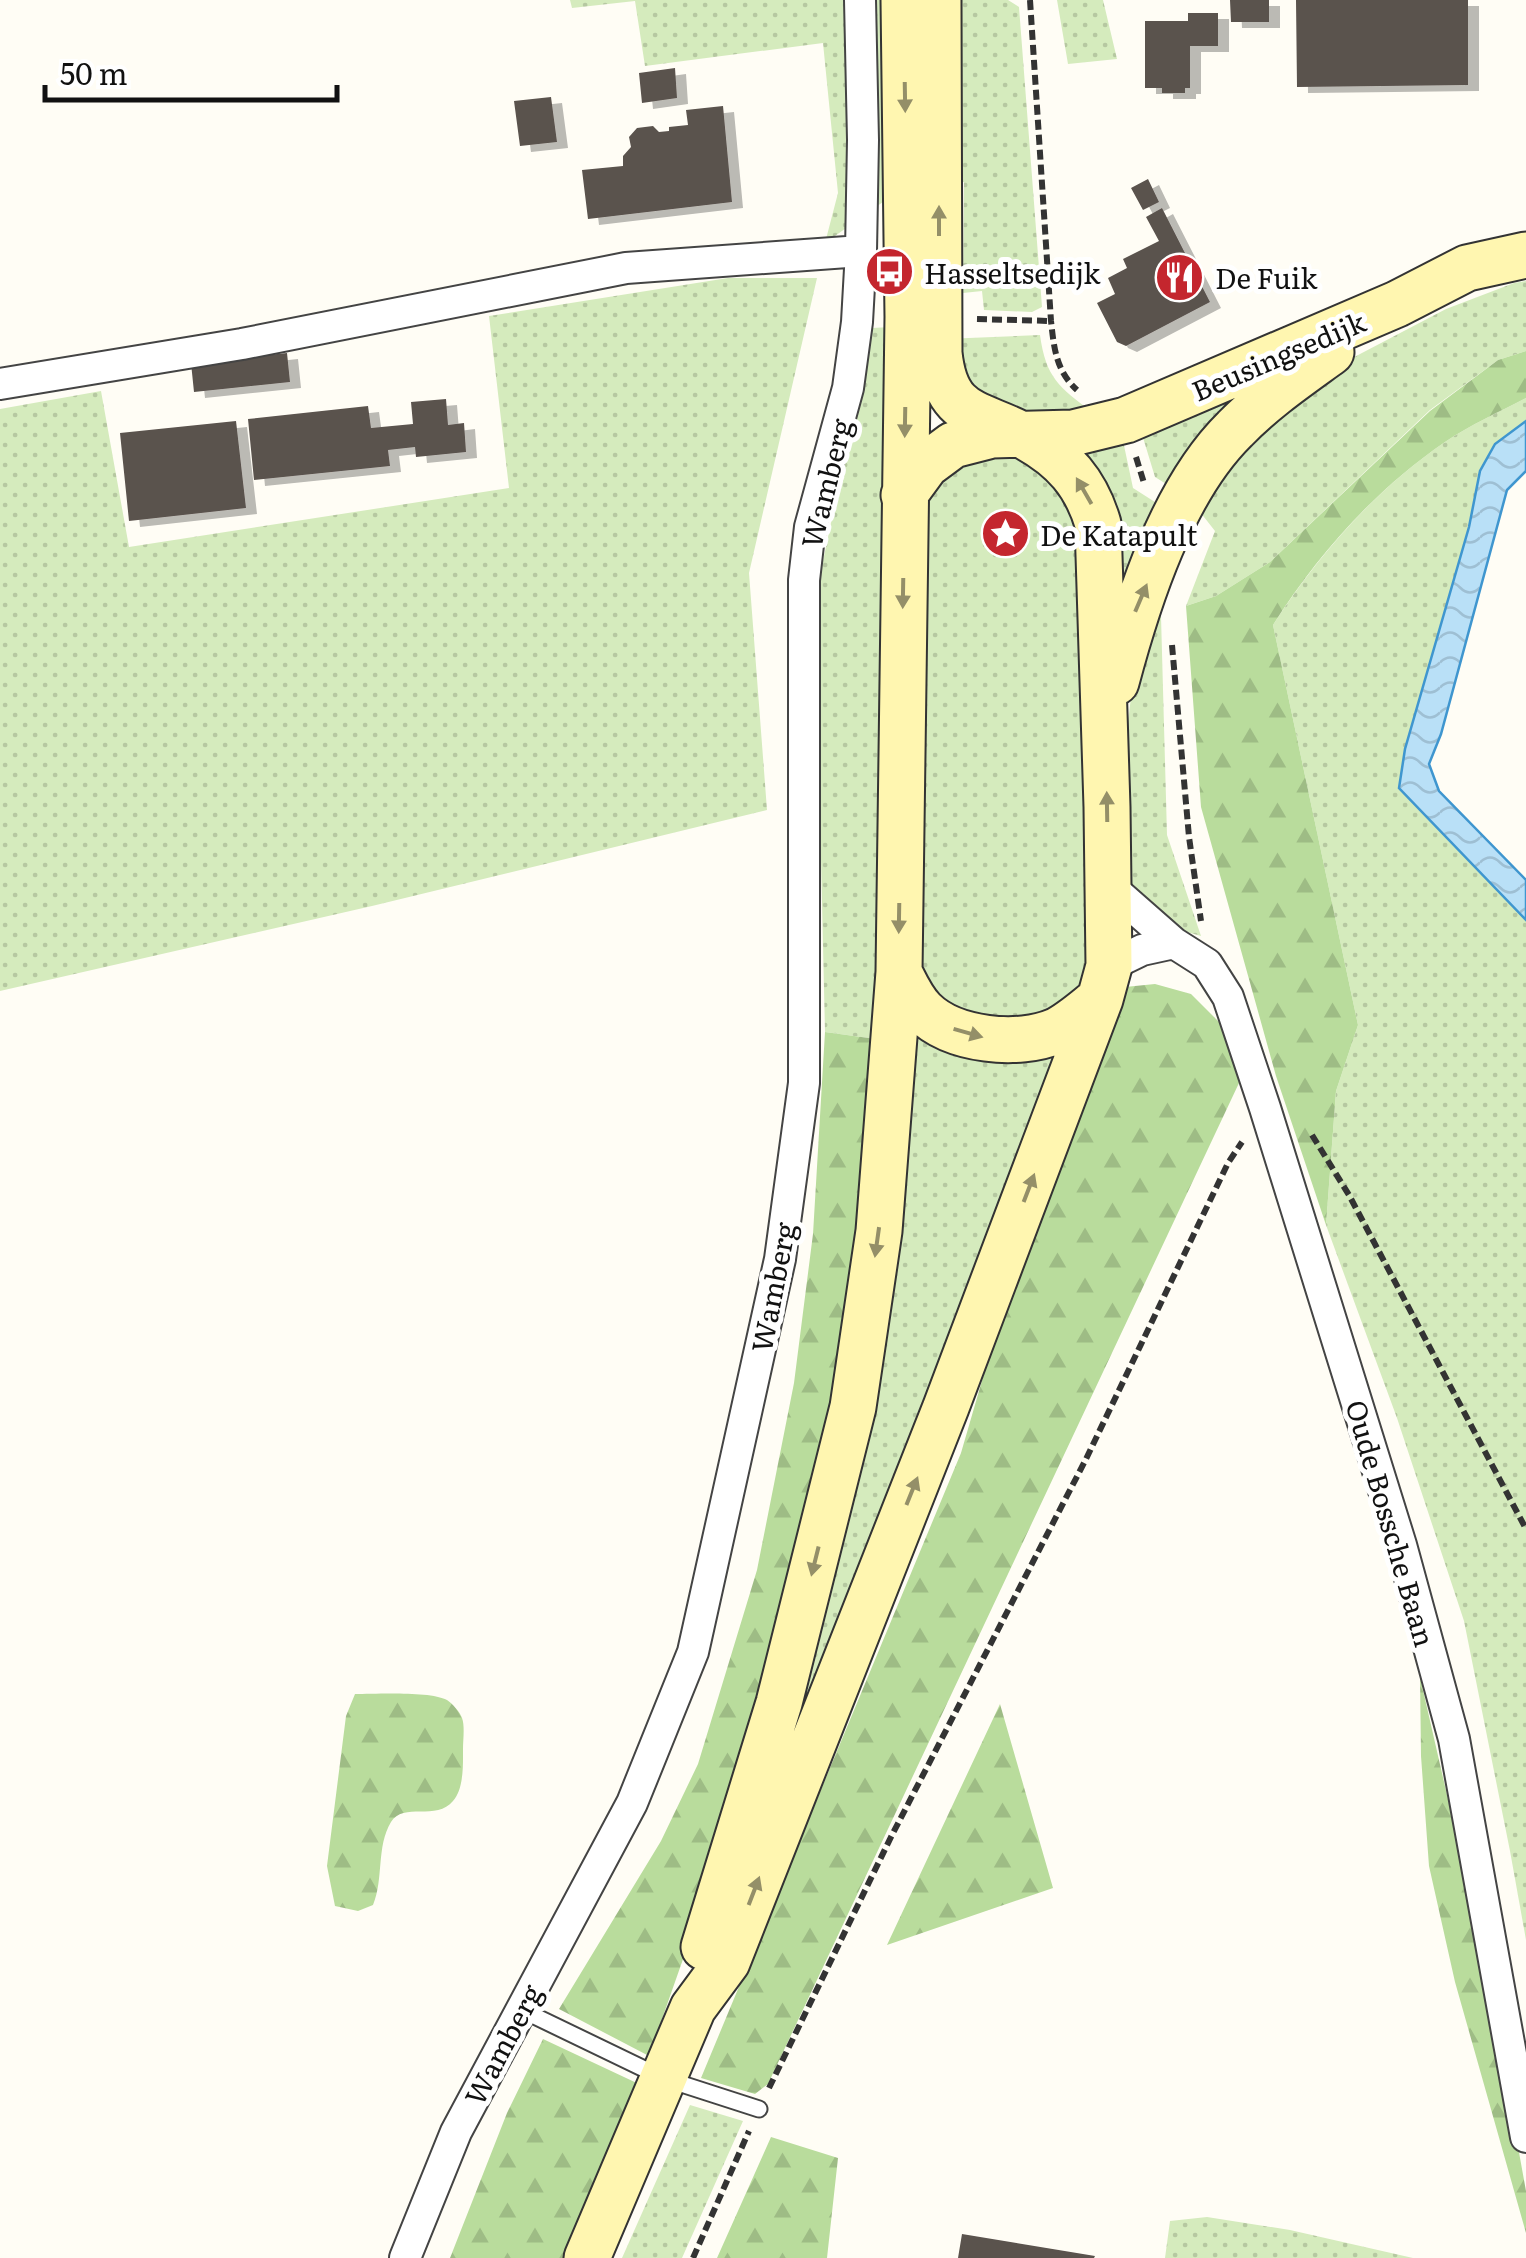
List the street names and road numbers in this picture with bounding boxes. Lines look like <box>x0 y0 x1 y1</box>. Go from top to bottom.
street label: Beusingsedijk <box>1185 299 1372 410</box>
street label: Wamberg <box>789 414 861 552</box>
street label: Wamberg <box>739 1218 805 1356</box>
street label: Oude Bossche Baan <box>1337 1395 1447 1651</box>
street label: Wamberg <box>453 1976 552 2112</box>

